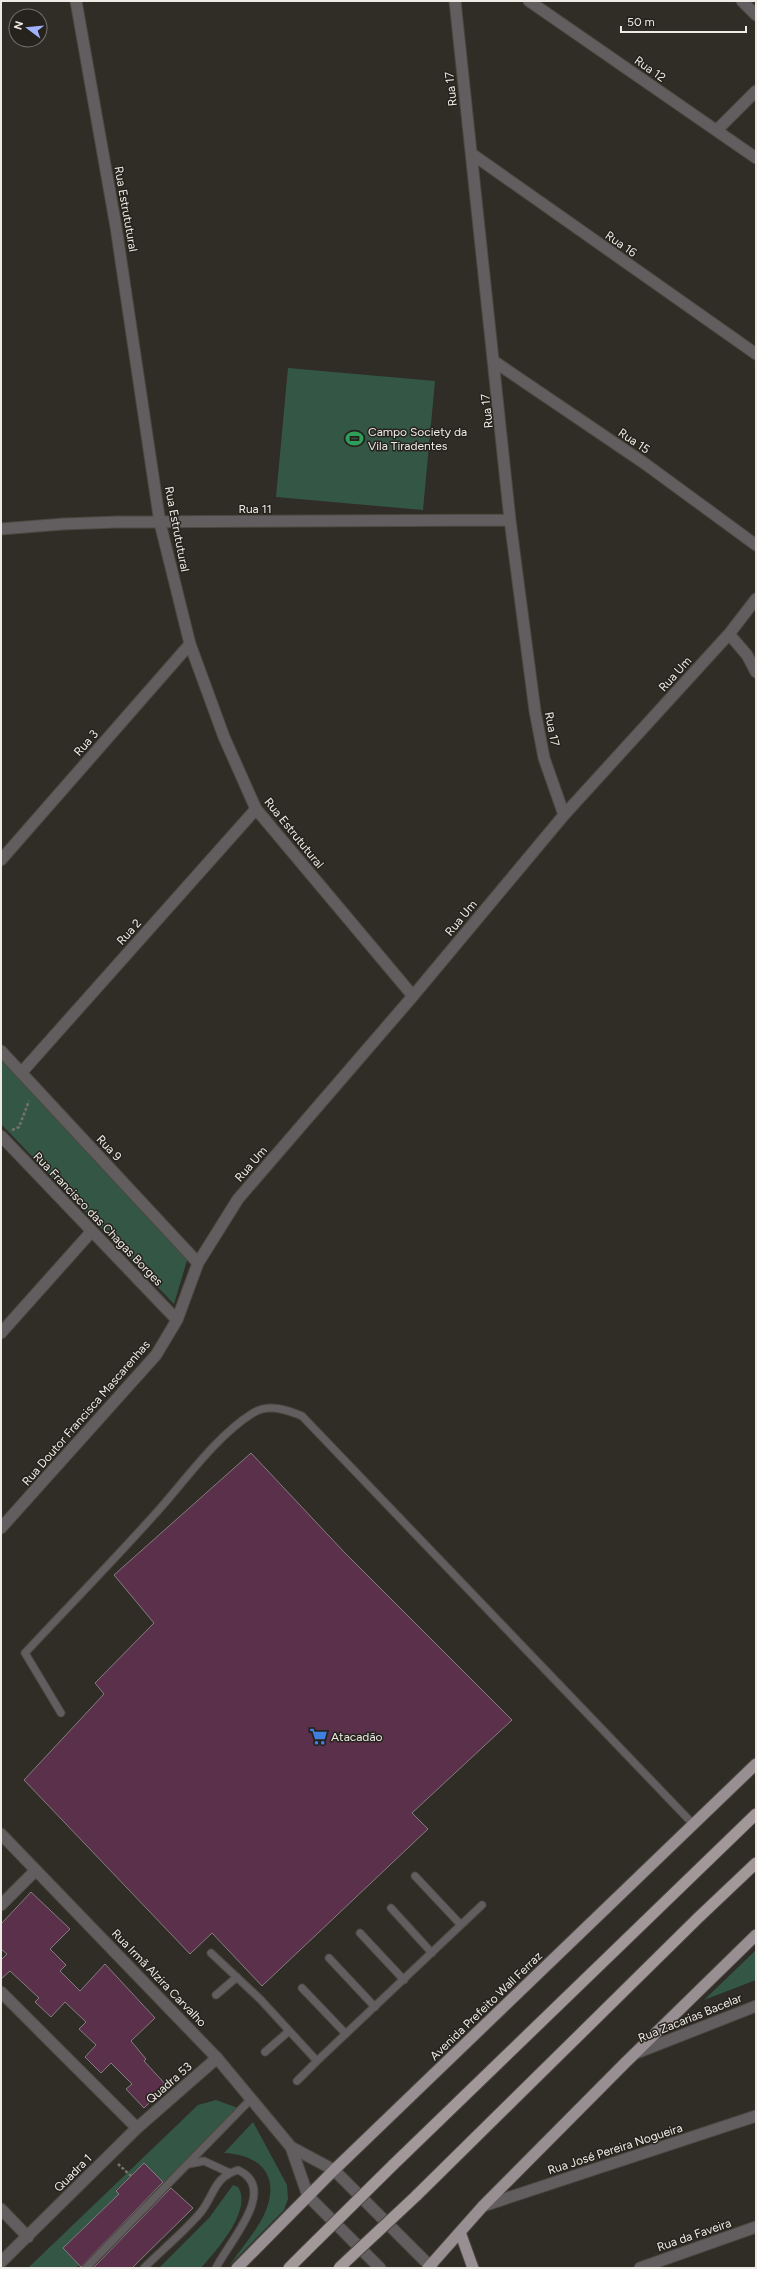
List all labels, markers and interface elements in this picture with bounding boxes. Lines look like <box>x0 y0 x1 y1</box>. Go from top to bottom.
north arrow <box>8 8 48 48</box>
scale bar <box>621 8 746 34</box>
text: 50 m <box>627 15 655 29</box>
text: N <box>11 19 26 31</box>
street label: Rua 12 <box>632 53 668 85</box>
street label: Rua 17 <box>442 70 460 107</box>
street label: Rua Estrututural <box>112 165 140 253</box>
street label: Rua 16 <box>603 228 640 260</box>
street label: Rua 17 <box>478 392 496 429</box>
place label: Campo Society da Vila Tiradentes <box>368 425 467 453</box>
street label: Rua 15 <box>616 425 653 457</box>
sports icon: Campo Society da Vila Tiradentes <box>345 429 365 449</box>
street label: Rua Estrututural <box>162 485 192 573</box>
street label: Rua 11 <box>238 502 272 516</box>
street label: Rua Um <box>656 654 694 694</box>
street label: Rua 17 <box>542 711 562 748</box>
street label: Rua 3 <box>71 727 101 759</box>
street label: Rua Estrututural <box>261 795 327 871</box>
street label: Rua Um <box>442 897 480 939</box>
street label: Rua 2 <box>114 916 144 948</box>
street label: Rua 9 <box>94 1132 125 1164</box>
street label: Rua Um <box>232 1144 270 1184</box>
street label: Rua Francisco das Chagas Borges <box>30 1149 166 1289</box>
street label: Rua Doutor Francisca Mascarenhas <box>19 1337 153 1488</box>
supermarket icon: Atacadão <box>308 1727 328 1747</box>
place label: Atacadão <box>331 1730 383 1744</box>
street label: Rua Irmã Alzira Carvalho <box>109 1926 209 2030</box>
street label: Avenida Prefeito Wall Ferraz <box>427 1949 545 2063</box>
street label: Rua Zacarias Bacelar <box>636 1991 744 2045</box>
street label: Quadra 53 <box>143 2059 195 2107</box>
street label: Rua José Pereira Nogueira <box>546 2121 684 2177</box>
street label: Quadra 1 <box>51 2151 95 2195</box>
street label: Rua da Faveira <box>655 2216 733 2254</box>

